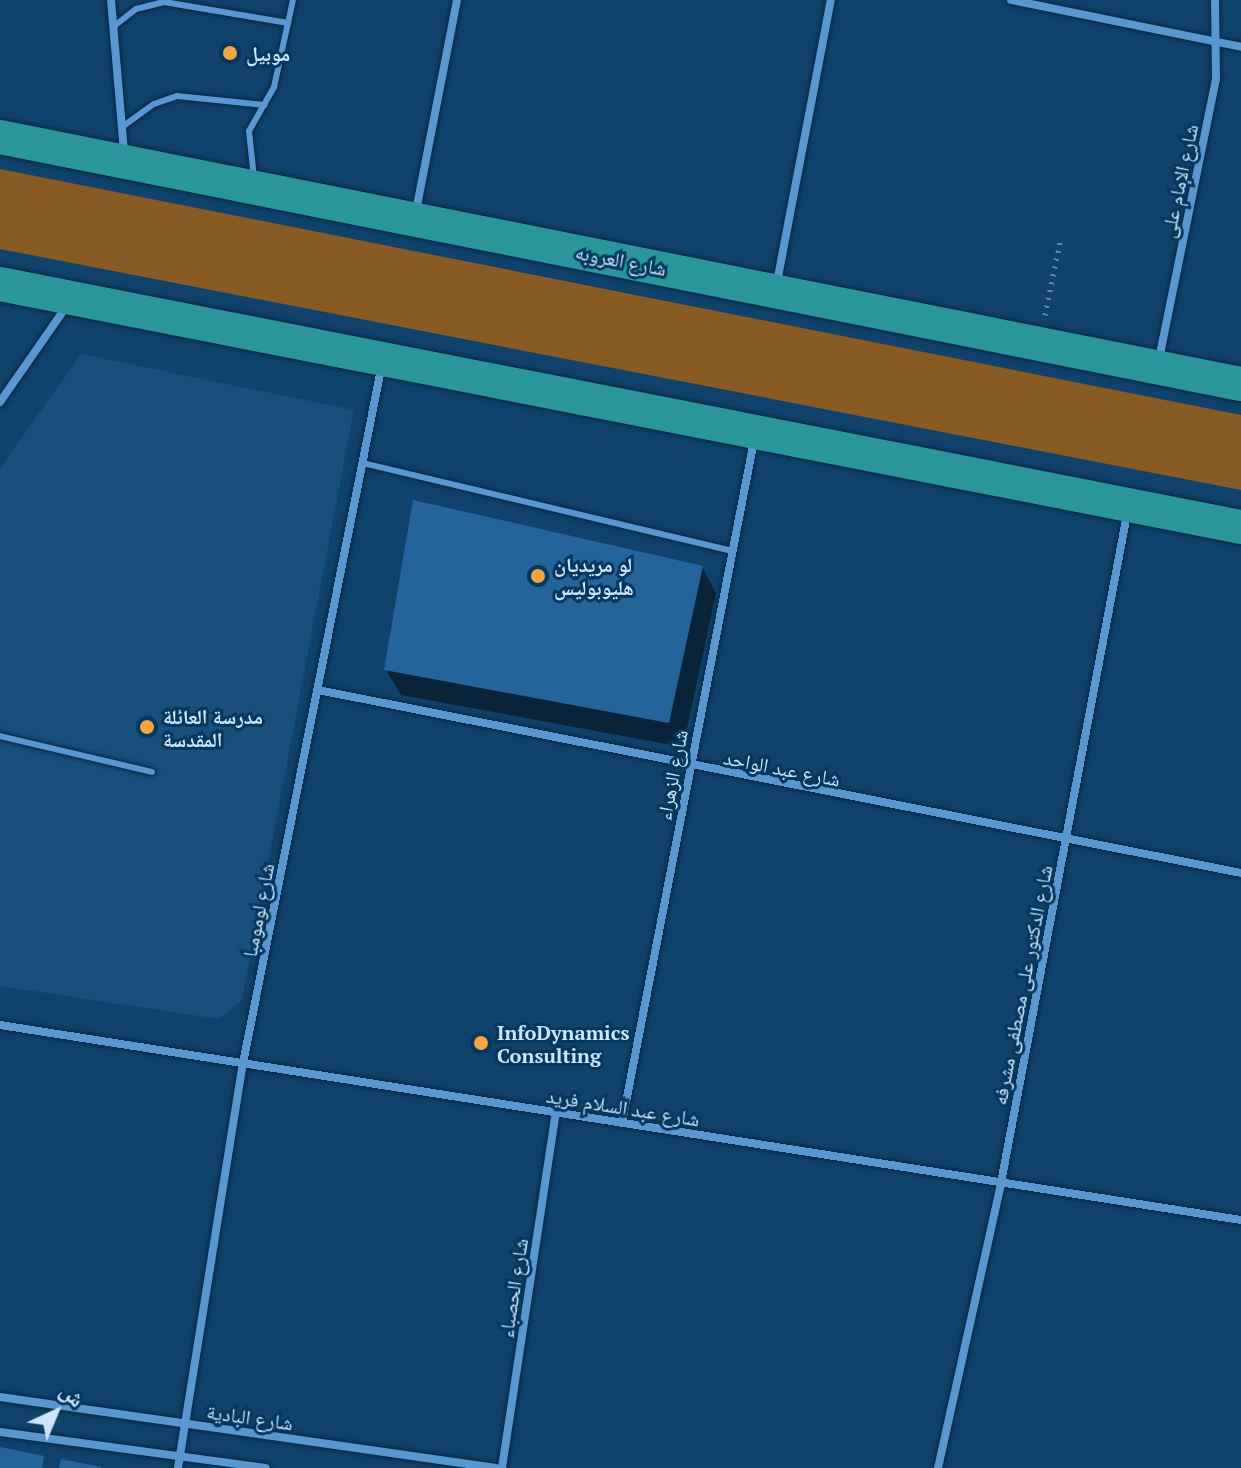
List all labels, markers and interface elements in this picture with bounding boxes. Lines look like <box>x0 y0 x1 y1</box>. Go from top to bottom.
place label: موبيل <box>246 41 290 65</box>
marker: موبيل <box>221 44 239 62</box>
street label: شارع الإمام على <box>1155 122 1203 240</box>
street label: شارع العروبه <box>573 239 669 281</box>
place label: لو مريديان هليوبوليس <box>554 552 634 599</box>
marker: لو مريديان هليوبوليس <box>529 567 547 585</box>
place label: مدرسة العائلة المقدسة <box>163 704 263 751</box>
marker: مدرسة العائلة المقدسة <box>138 718 156 736</box>
street label: شارع الزهراء <box>651 728 693 822</box>
street label: شارع عبد الواحد <box>722 745 842 791</box>
street label: شارع لومومبا <box>237 861 279 959</box>
street label: شارع الدكتور على مصطفى مشرفه <box>987 863 1057 1107</box>
place label: InfoDynamics Consulting <box>497 1020 629 1067</box>
marker: InfoDynamics Consulting <box>472 1034 490 1052</box>
street label: شارع عبد السلام فريد <box>545 1083 701 1131</box>
street label: شارع الحصباء <box>493 1237 533 1339</box>
north arrow <box>16 1372 96 1452</box>
text: ش <box>55 1376 91 1413</box>
street label: شارع البادية <box>205 1399 295 1435</box>

